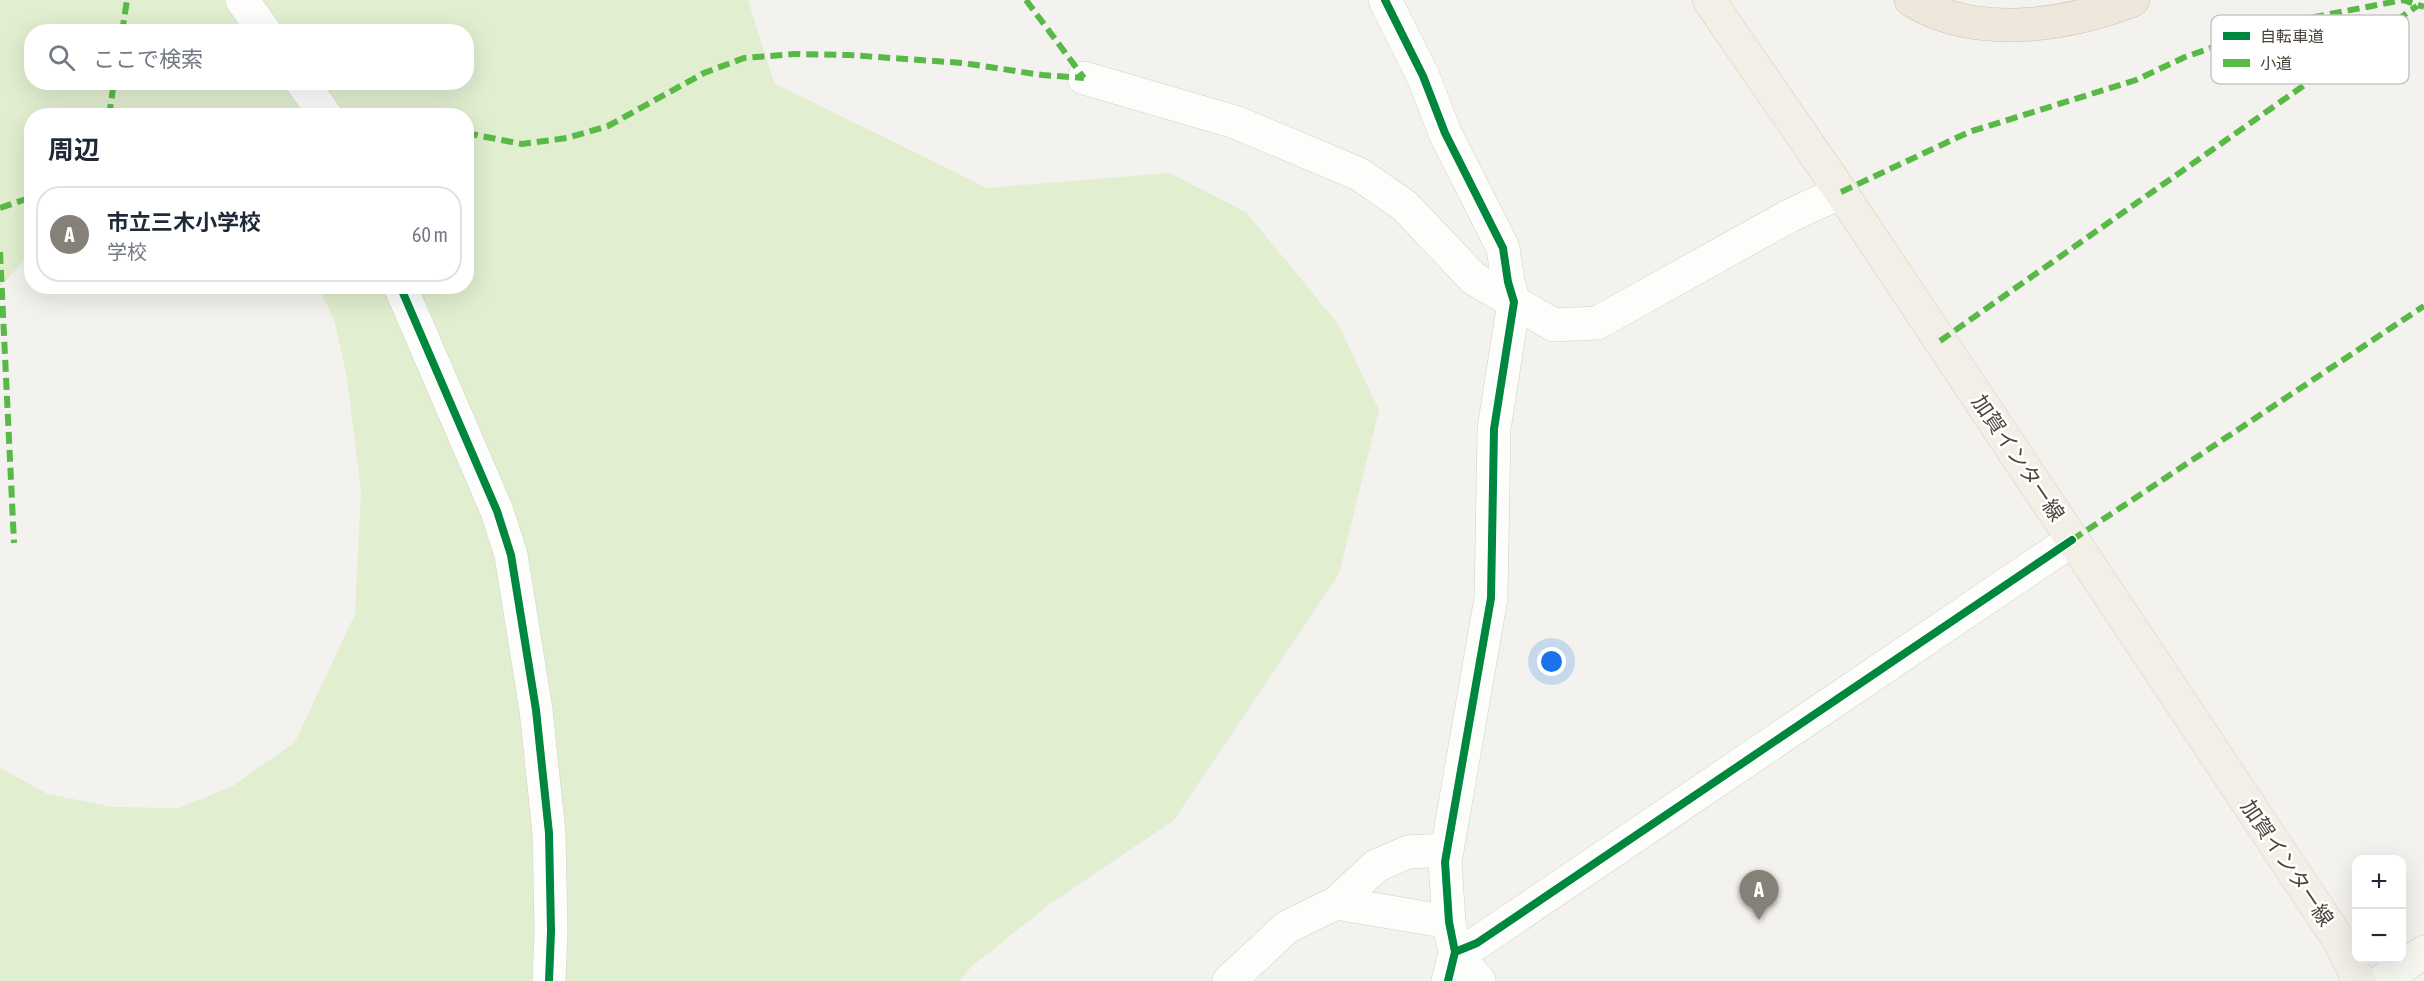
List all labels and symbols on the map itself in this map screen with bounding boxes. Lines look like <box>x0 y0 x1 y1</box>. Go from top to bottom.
legend <box>2211 15 2409 84</box>
text: 自転車道 <box>2260 27 2324 45</box>
text: 小道 <box>2260 54 2292 72</box>
street label: 加賀インター線 <box>1968 390 2070 525</box>
your location <box>1537 647 1566 676</box>
street label: 加賀インター線 <box>2237 795 2339 930</box>
pin: A <box>1740 870 1778 920</box>

